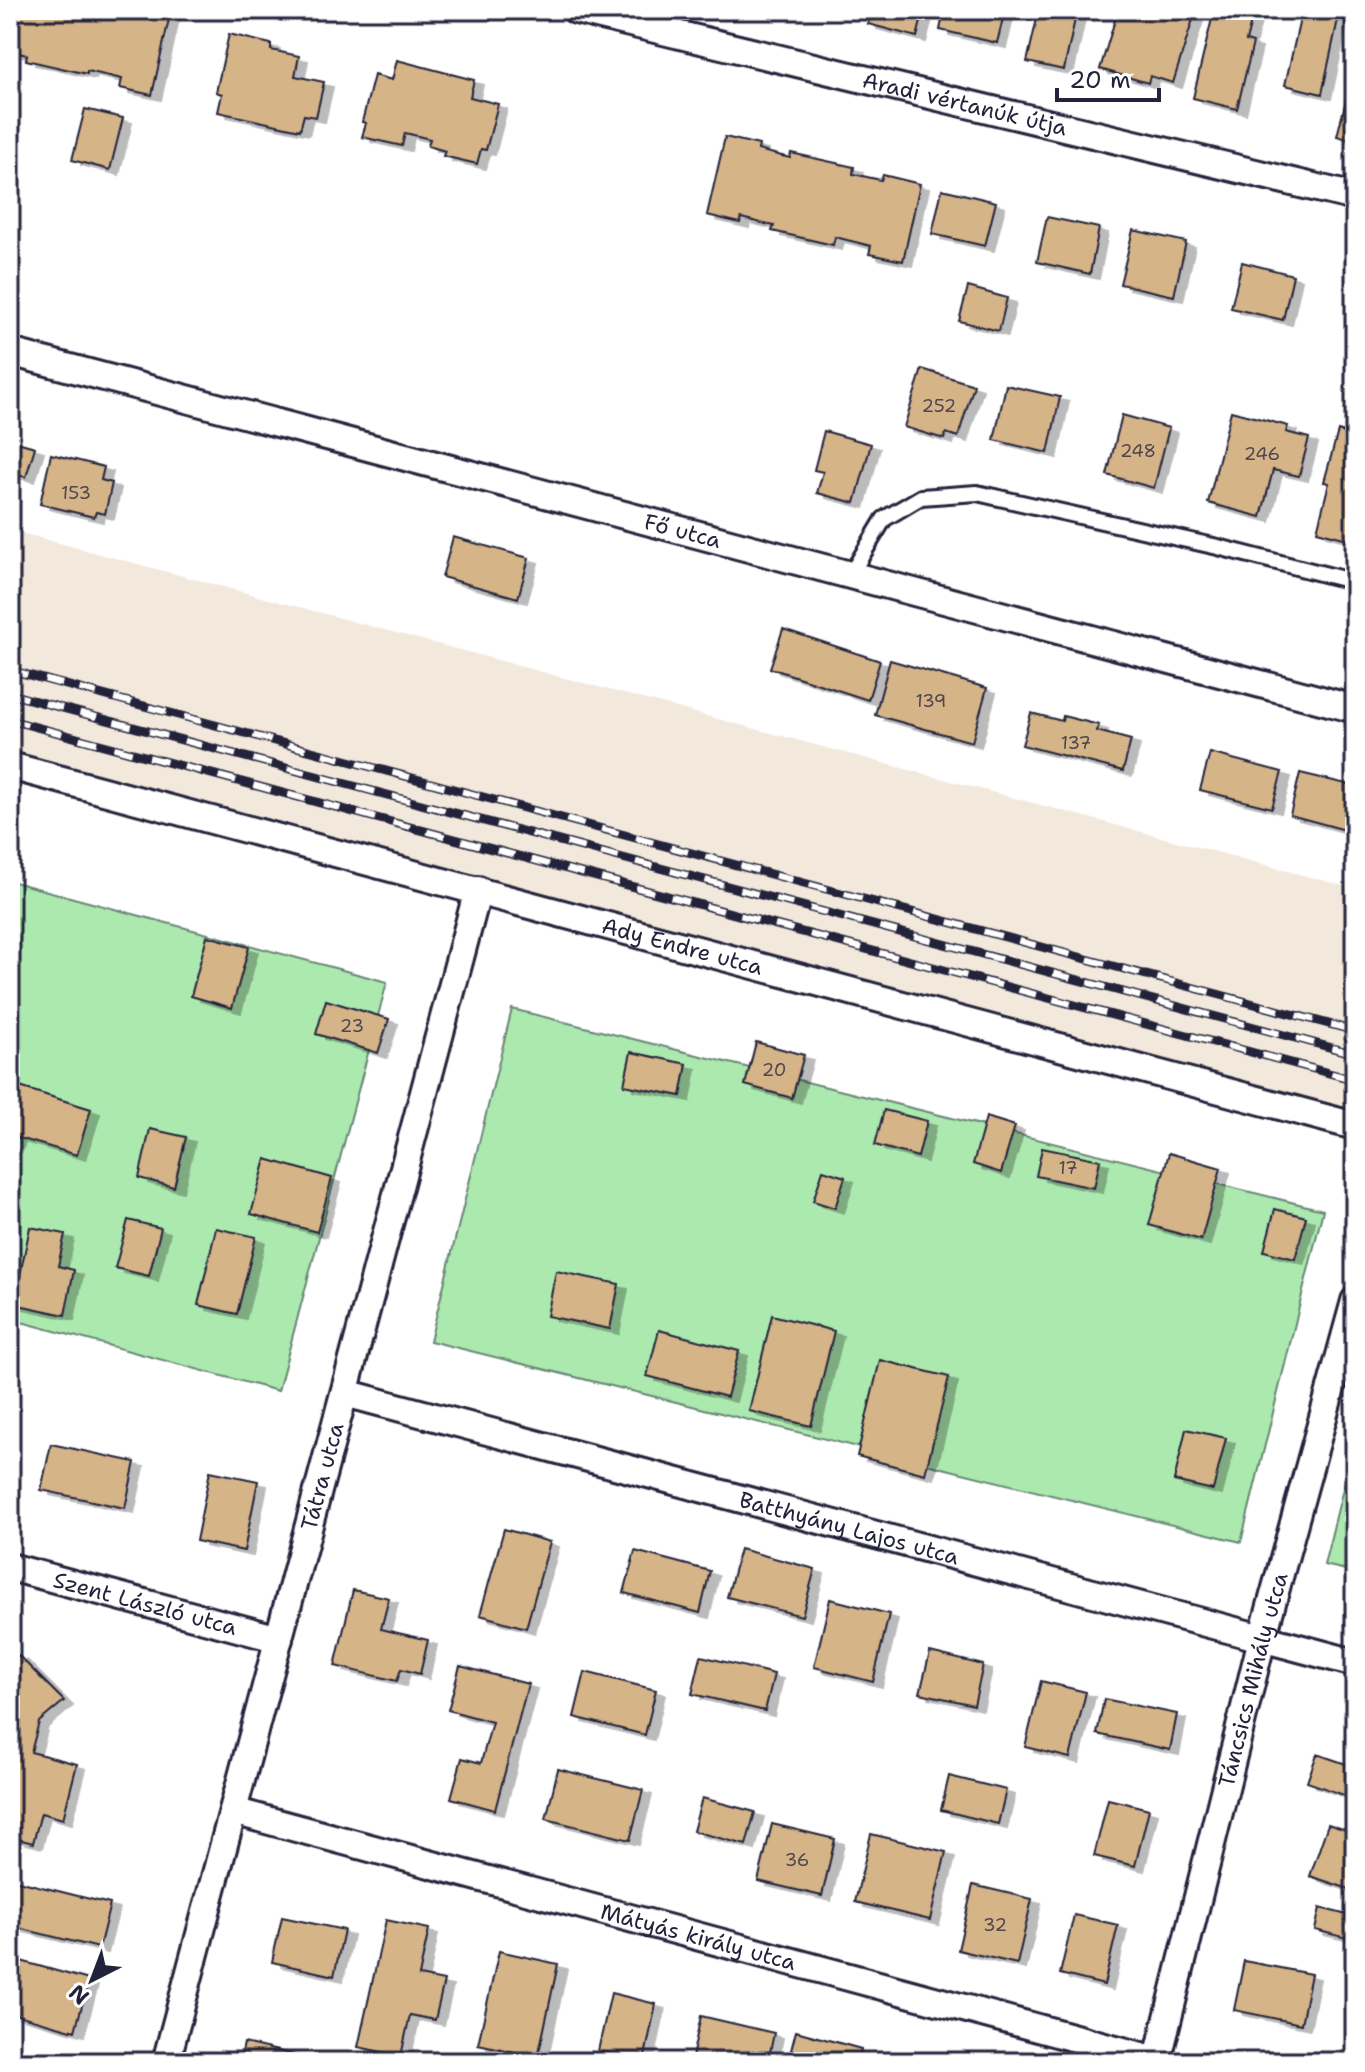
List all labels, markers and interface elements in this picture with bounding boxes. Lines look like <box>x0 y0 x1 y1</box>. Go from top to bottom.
scale bar <box>1057 52 1159 102</box>
text: 20 m <box>1069 64 1131 96</box>
street label: Aradi vértanúk útja <box>860 65 1070 142</box>
house number: 252 <box>922 394 956 418</box>
house number: 248 <box>1120 439 1156 463</box>
house number: 246 <box>1244 442 1280 466</box>
house number: 153 <box>61 481 91 505</box>
street label: Fő utca <box>641 507 724 555</box>
house number: 139 <box>916 689 946 713</box>
house number: 137 <box>1061 731 1091 755</box>
street label: Ady Endre utca <box>599 911 766 982</box>
house number: 23 <box>340 1014 364 1038</box>
house number: 20 <box>762 1058 786 1082</box>
house number: 17 <box>1058 1156 1078 1180</box>
street label: Tátra utca <box>294 1419 351 1533</box>
street label: Batthyány Lajos utca <box>736 1485 962 1572</box>
street label: Szent László utca <box>50 1565 240 1642</box>
street label: Táncsics Mihály utca <box>1212 1569 1295 1790</box>
house number: 36 <box>785 1848 809 1872</box>
street label: Mátyás király utca <box>597 1897 799 1977</box>
house number: 32 <box>983 1913 1007 1937</box>
north arrow <box>52 1940 132 2020</box>
text: N <box>63 1978 95 2011</box>

